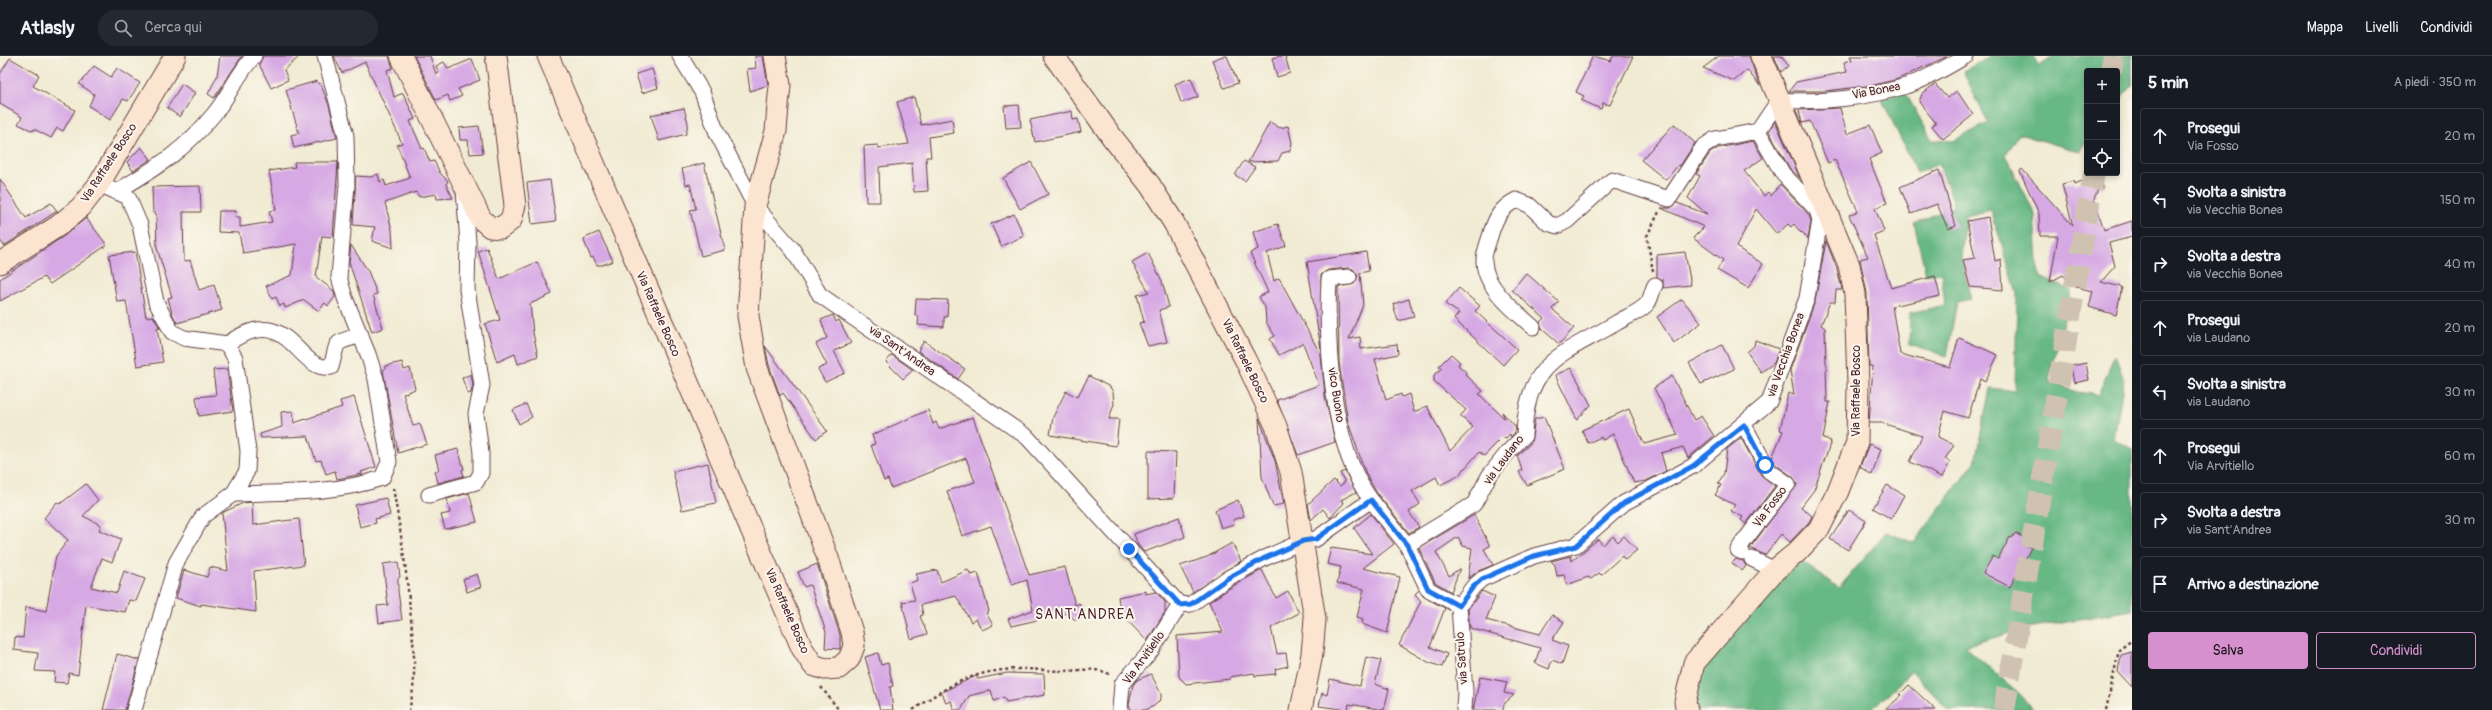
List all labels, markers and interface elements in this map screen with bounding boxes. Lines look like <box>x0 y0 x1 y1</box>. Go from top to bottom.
search box <box>98 10 378 46</box>
text: Atlasly <box>20 16 74 40</box>
icon: search <box>112 17 134 39</box>
text: Cerca qui <box>144 18 202 37</box>
text: Mappa <box>2307 19 2343 36</box>
text: Livelli <box>2365 19 2398 36</box>
text: Condividi <box>2420 19 2472 36</box>
map controls <box>2084 68 2120 176</box>
button: + <box>2084 68 2120 104</box>
text: 5 min <box>2148 72 2188 93</box>
text: A piedi · 350 m <box>2394 74 2476 90</box>
street label: Via Bonea <box>1851 79 1902 103</box>
button: − <box>2084 104 2120 140</box>
text: Prosegui <box>2187 119 2240 138</box>
street label: Via Raffaele Bosco <box>78 120 141 206</box>
icon: ahead <box>2149 125 2171 147</box>
text: 20 m <box>2444 128 2475 144</box>
text: Via Fosso <box>2187 138 2239 154</box>
button: locate <box>2084 140 2120 176</box>
text: Svolta a sinistra <box>2187 183 2286 202</box>
icon: left <box>2149 189 2171 211</box>
text: 150 m <box>2440 192 2475 208</box>
text: via Vecchia Bonea <box>2187 202 2283 218</box>
text: Svolta a destra <box>2187 247 2281 266</box>
icon: right <box>2149 253 2171 275</box>
text: 40 m <box>2444 256 2475 272</box>
text: via Vecchia Bonea <box>2187 266 2283 282</box>
street label: Via Raffaele Bosco <box>632 269 684 360</box>
street label: via Vecchia Bonea <box>1763 310 1808 400</box>
text: Prosegui <box>2187 311 2240 330</box>
street label: Via Raffaele Bosco <box>1218 316 1272 406</box>
icon: ahead <box>2149 317 2171 339</box>
text: 20 m <box>2444 320 2475 336</box>
street label: via Sant'Andrea <box>865 322 939 380</box>
text: via Laudano <box>2187 330 2250 346</box>
street label: Via Raffaele Bosco <box>1849 345 1864 437</box>
street label: vico Buono <box>1324 366 1348 424</box>
text: Svolta a sinistra <box>2187 375 2286 394</box>
icon: left <box>2149 381 2171 403</box>
text: 30 m <box>2445 384 2475 400</box>
text: via Laudano <box>2187 394 2250 410</box>
street label: via Laudano <box>1480 432 1528 489</box>
text: Prosegui <box>2187 439 2240 458</box>
icon: ahead <box>2149 445 2171 467</box>
text: 60 m <box>2444 448 2475 464</box>
route start <box>1756 456 1774 474</box>
text: Via Arvitiello <box>2187 458 2254 474</box>
street label: Via Fosso <box>1750 483 1791 531</box>
text: Svolta a destra <box>2187 503 2281 522</box>
icon: right <box>2149 509 2171 531</box>
text: 30 m <box>2445 512 2475 528</box>
text: via Sant'Andrea <box>2187 522 2271 538</box>
route end <box>1120 540 1138 558</box>
street label: Via Raffaele Bosco <box>761 566 813 657</box>
icon: arrive <box>2149 573 2171 595</box>
text: Arrivo a destinazione <box>2187 575 2319 594</box>
district label: SANT'ANDREA <box>1035 606 1135 623</box>
street label: Via Arvitiello <box>1120 628 1169 688</box>
street label: via Satrulo <box>1453 631 1471 686</box>
button: Salva <box>2148 632 2308 669</box>
button: Condividi <box>2316 632 2476 669</box>

